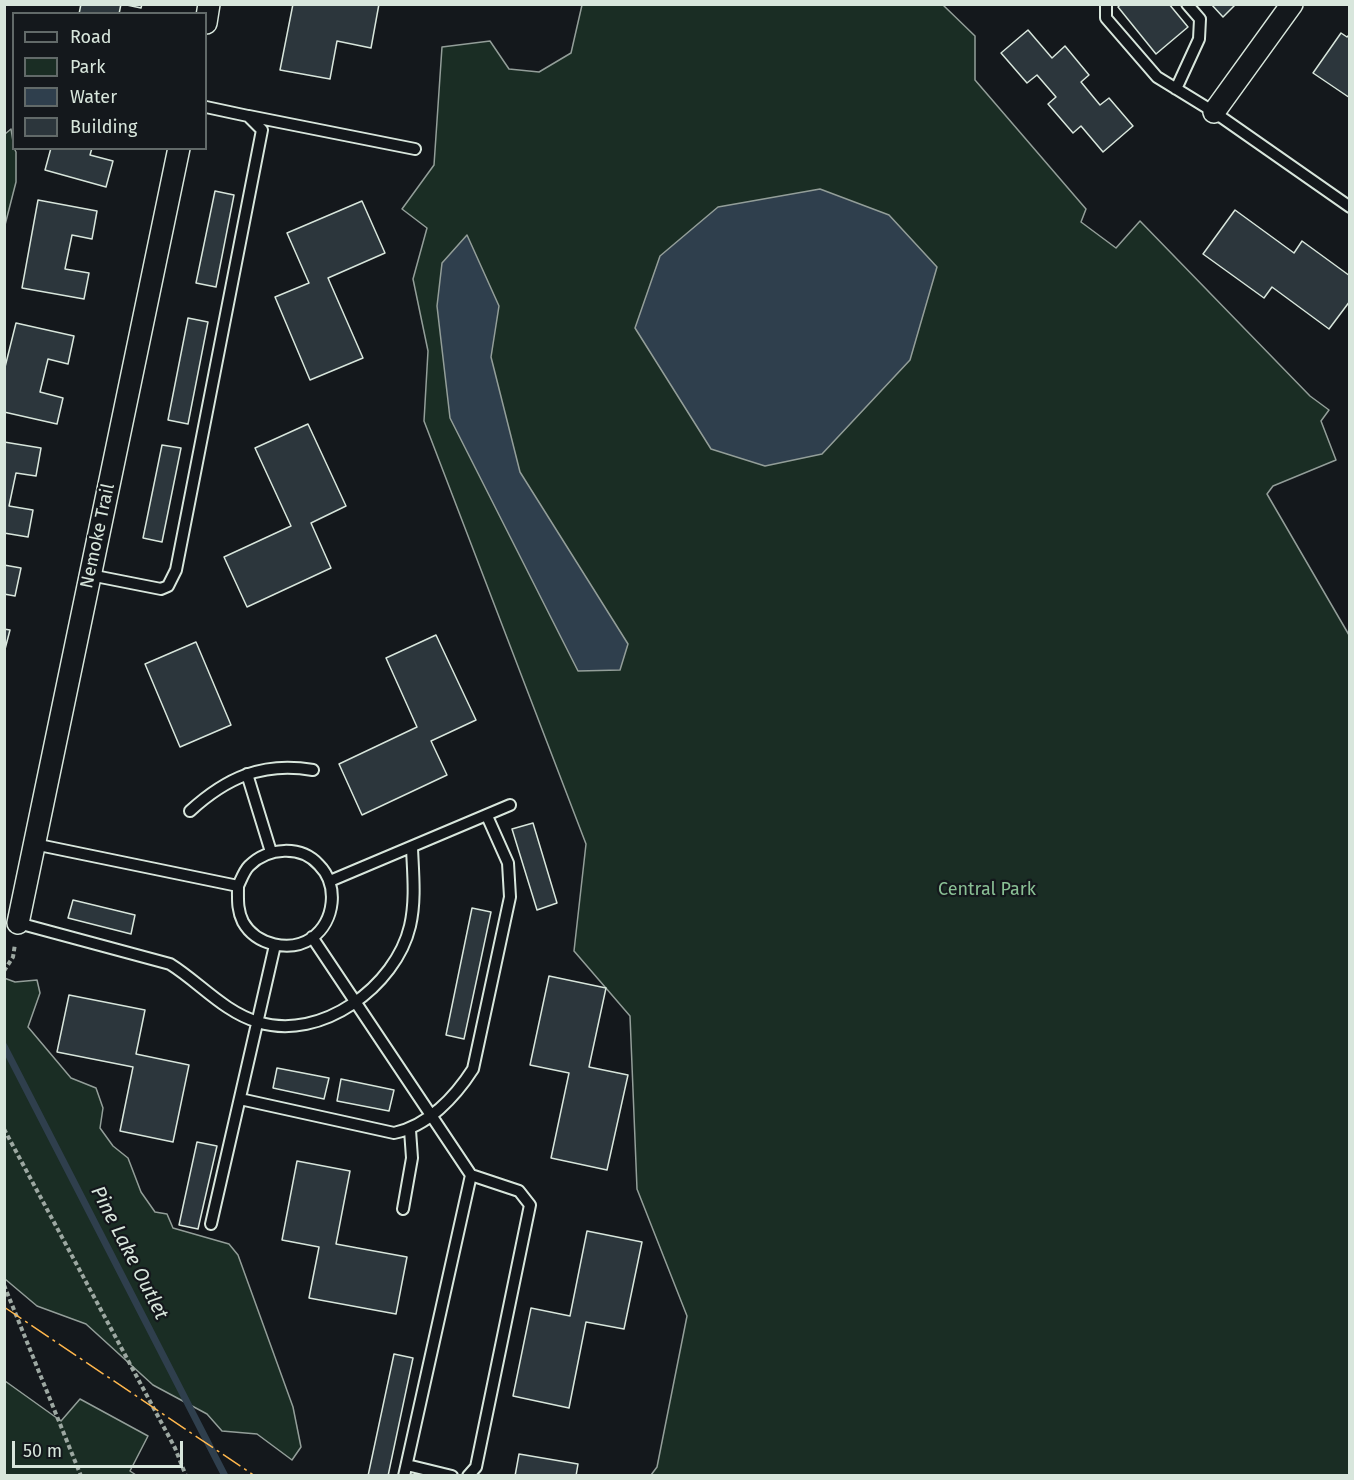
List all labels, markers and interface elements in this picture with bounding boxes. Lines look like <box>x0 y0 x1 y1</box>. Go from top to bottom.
legend <box>12 12 207 150</box>
text: Road <box>70 26 112 48</box>
text: Park <box>70 56 105 78</box>
text: Water <box>70 86 117 108</box>
text: Building <box>70 116 137 138</box>
street label: Nemoke Trail <box>76 481 120 591</box>
park label: Central Park <box>938 879 1036 901</box>
water label: Pine Lake Outlet <box>85 1182 173 1324</box>
scale bar <box>15 1429 186 1467</box>
text: 50 m <box>23 1440 62 1462</box>

